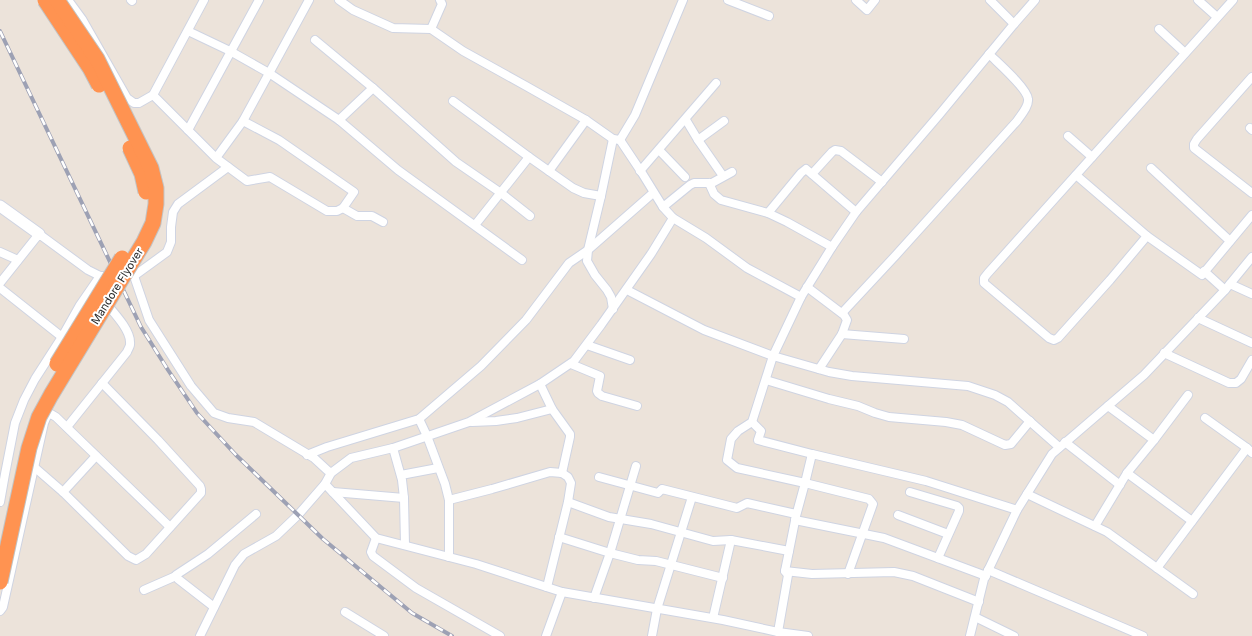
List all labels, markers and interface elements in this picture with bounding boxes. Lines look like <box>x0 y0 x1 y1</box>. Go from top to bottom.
street label: Mandore Flyover <box>88 245 146 327</box>

